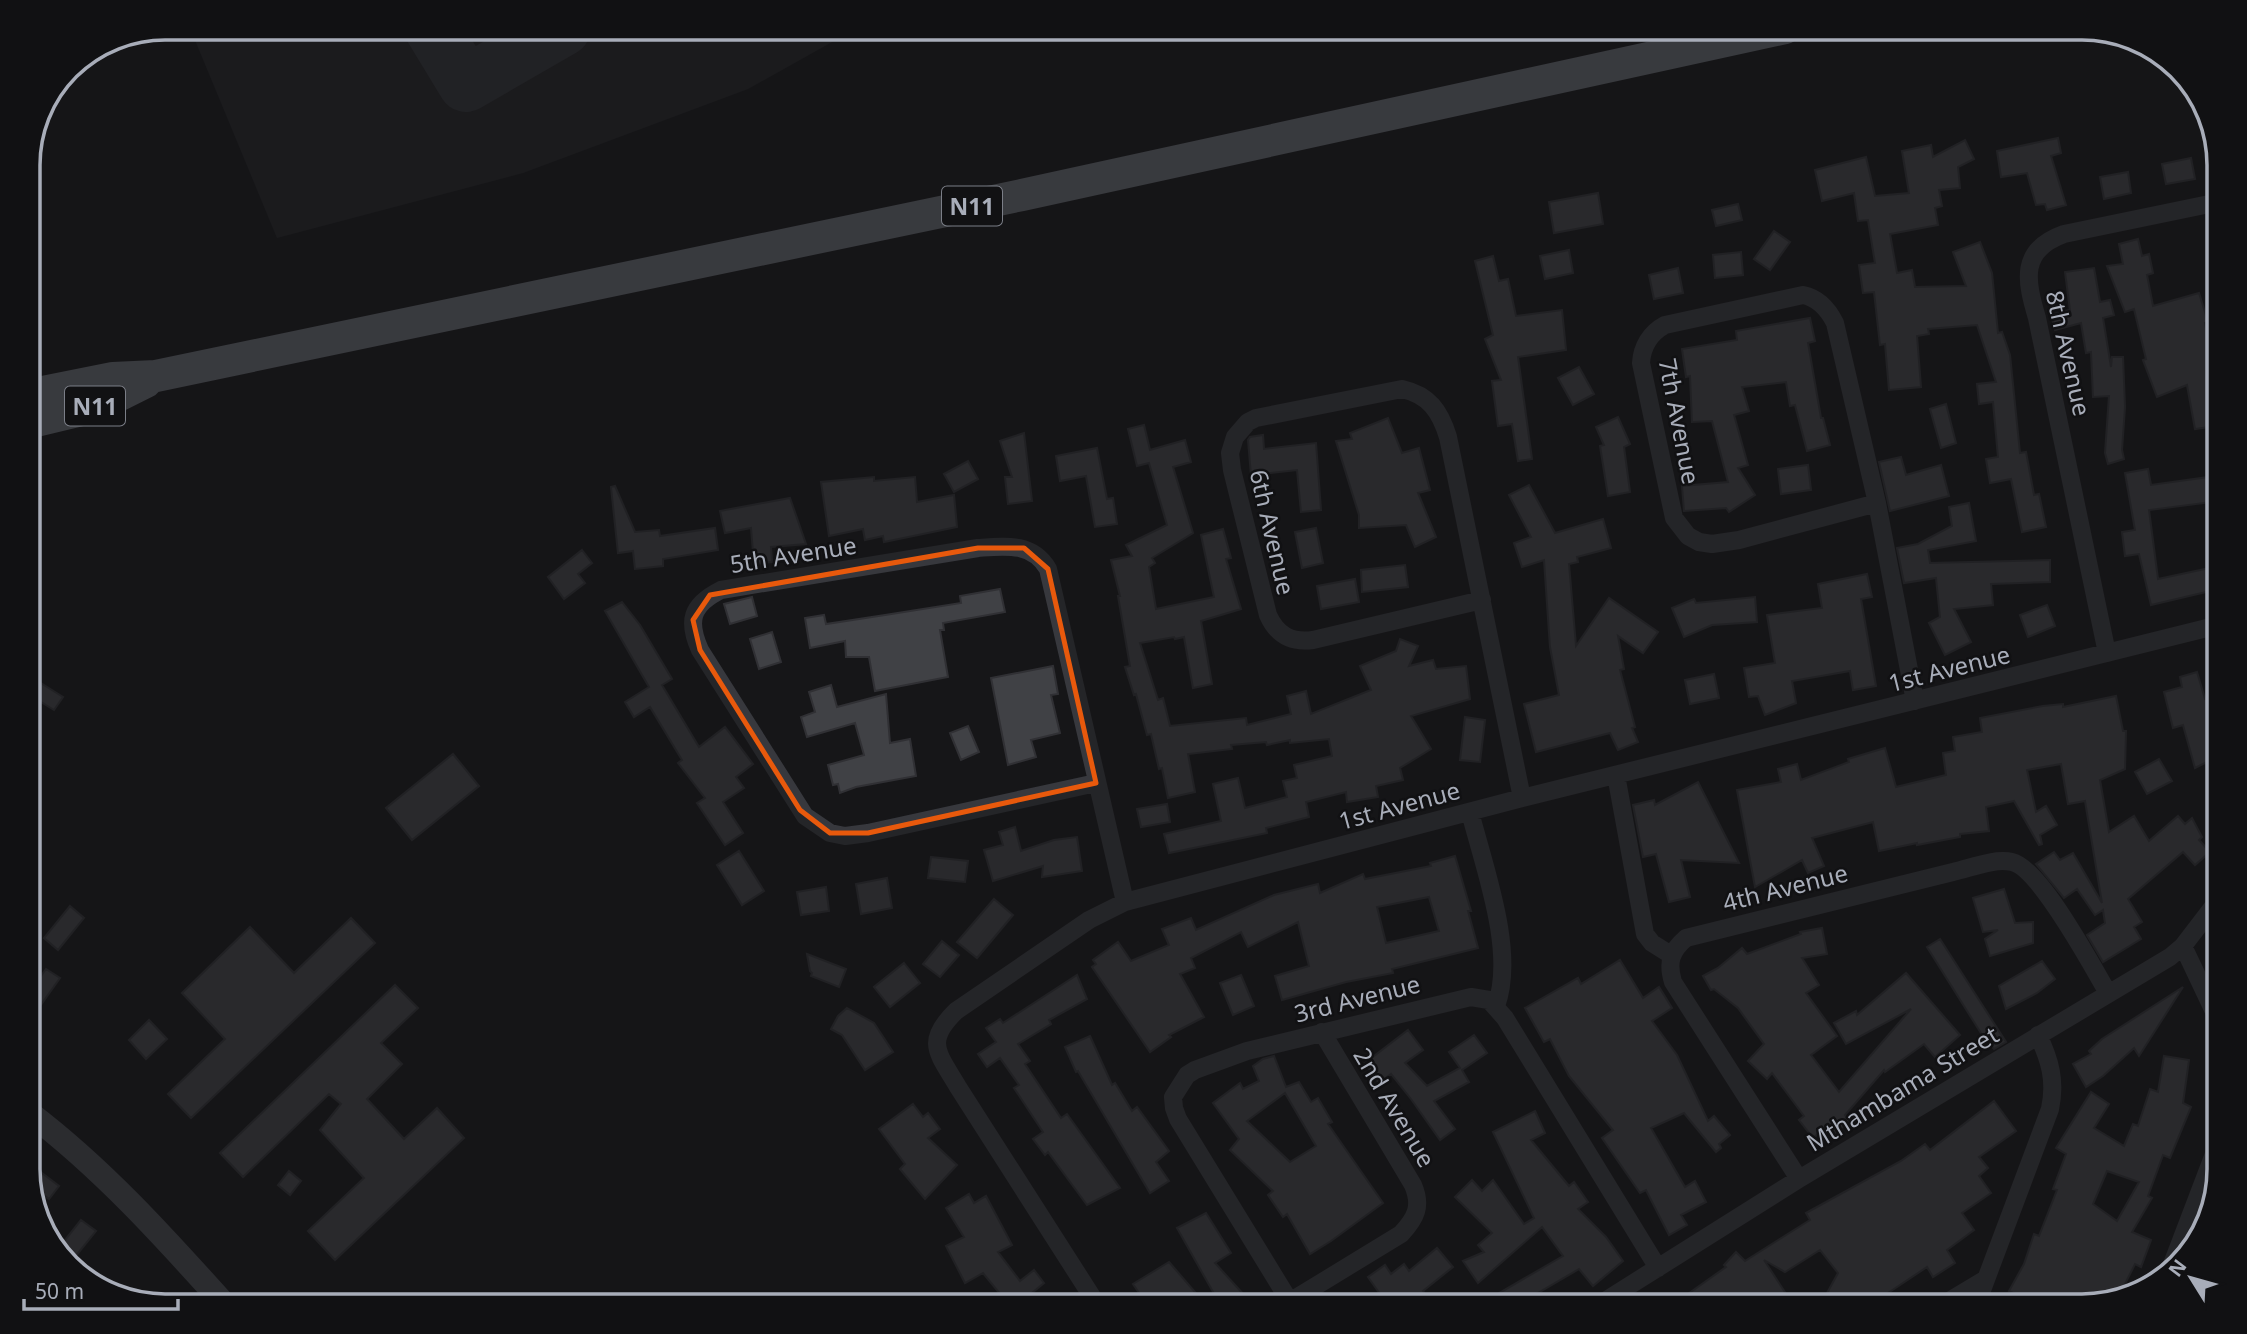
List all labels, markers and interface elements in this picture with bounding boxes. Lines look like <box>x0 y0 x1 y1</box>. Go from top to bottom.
road number: N11 <box>942 186 1002 226</box>
street label: 8th Avenue <box>2039 287 2099 419</box>
street label: 7th Avenue <box>1652 355 1708 487</box>
road number: N11 <box>65 386 125 426</box>
street label: 6th Avenue <box>1243 466 1303 598</box>
street label: 5th Avenue <box>727 528 859 580</box>
street label: 1st Avenue <box>1885 637 2013 699</box>
street label: 1st Avenue <box>1335 773 1463 837</box>
street label: 4th Avenue <box>1719 856 1851 918</box>
street label: 3rd Avenue <box>1291 966 1423 1030</box>
street label: Mthambama Street <box>1800 1017 2004 1158</box>
street label: 2nd Avenue <box>1346 1041 1444 1173</box>
north arrow <box>2156 1243 2226 1313</box>
text: N <box>2162 1254 2192 1282</box>
scale bar <box>24 1268 178 1312</box>
text: 50 m <box>35 1277 84 1305</box>

